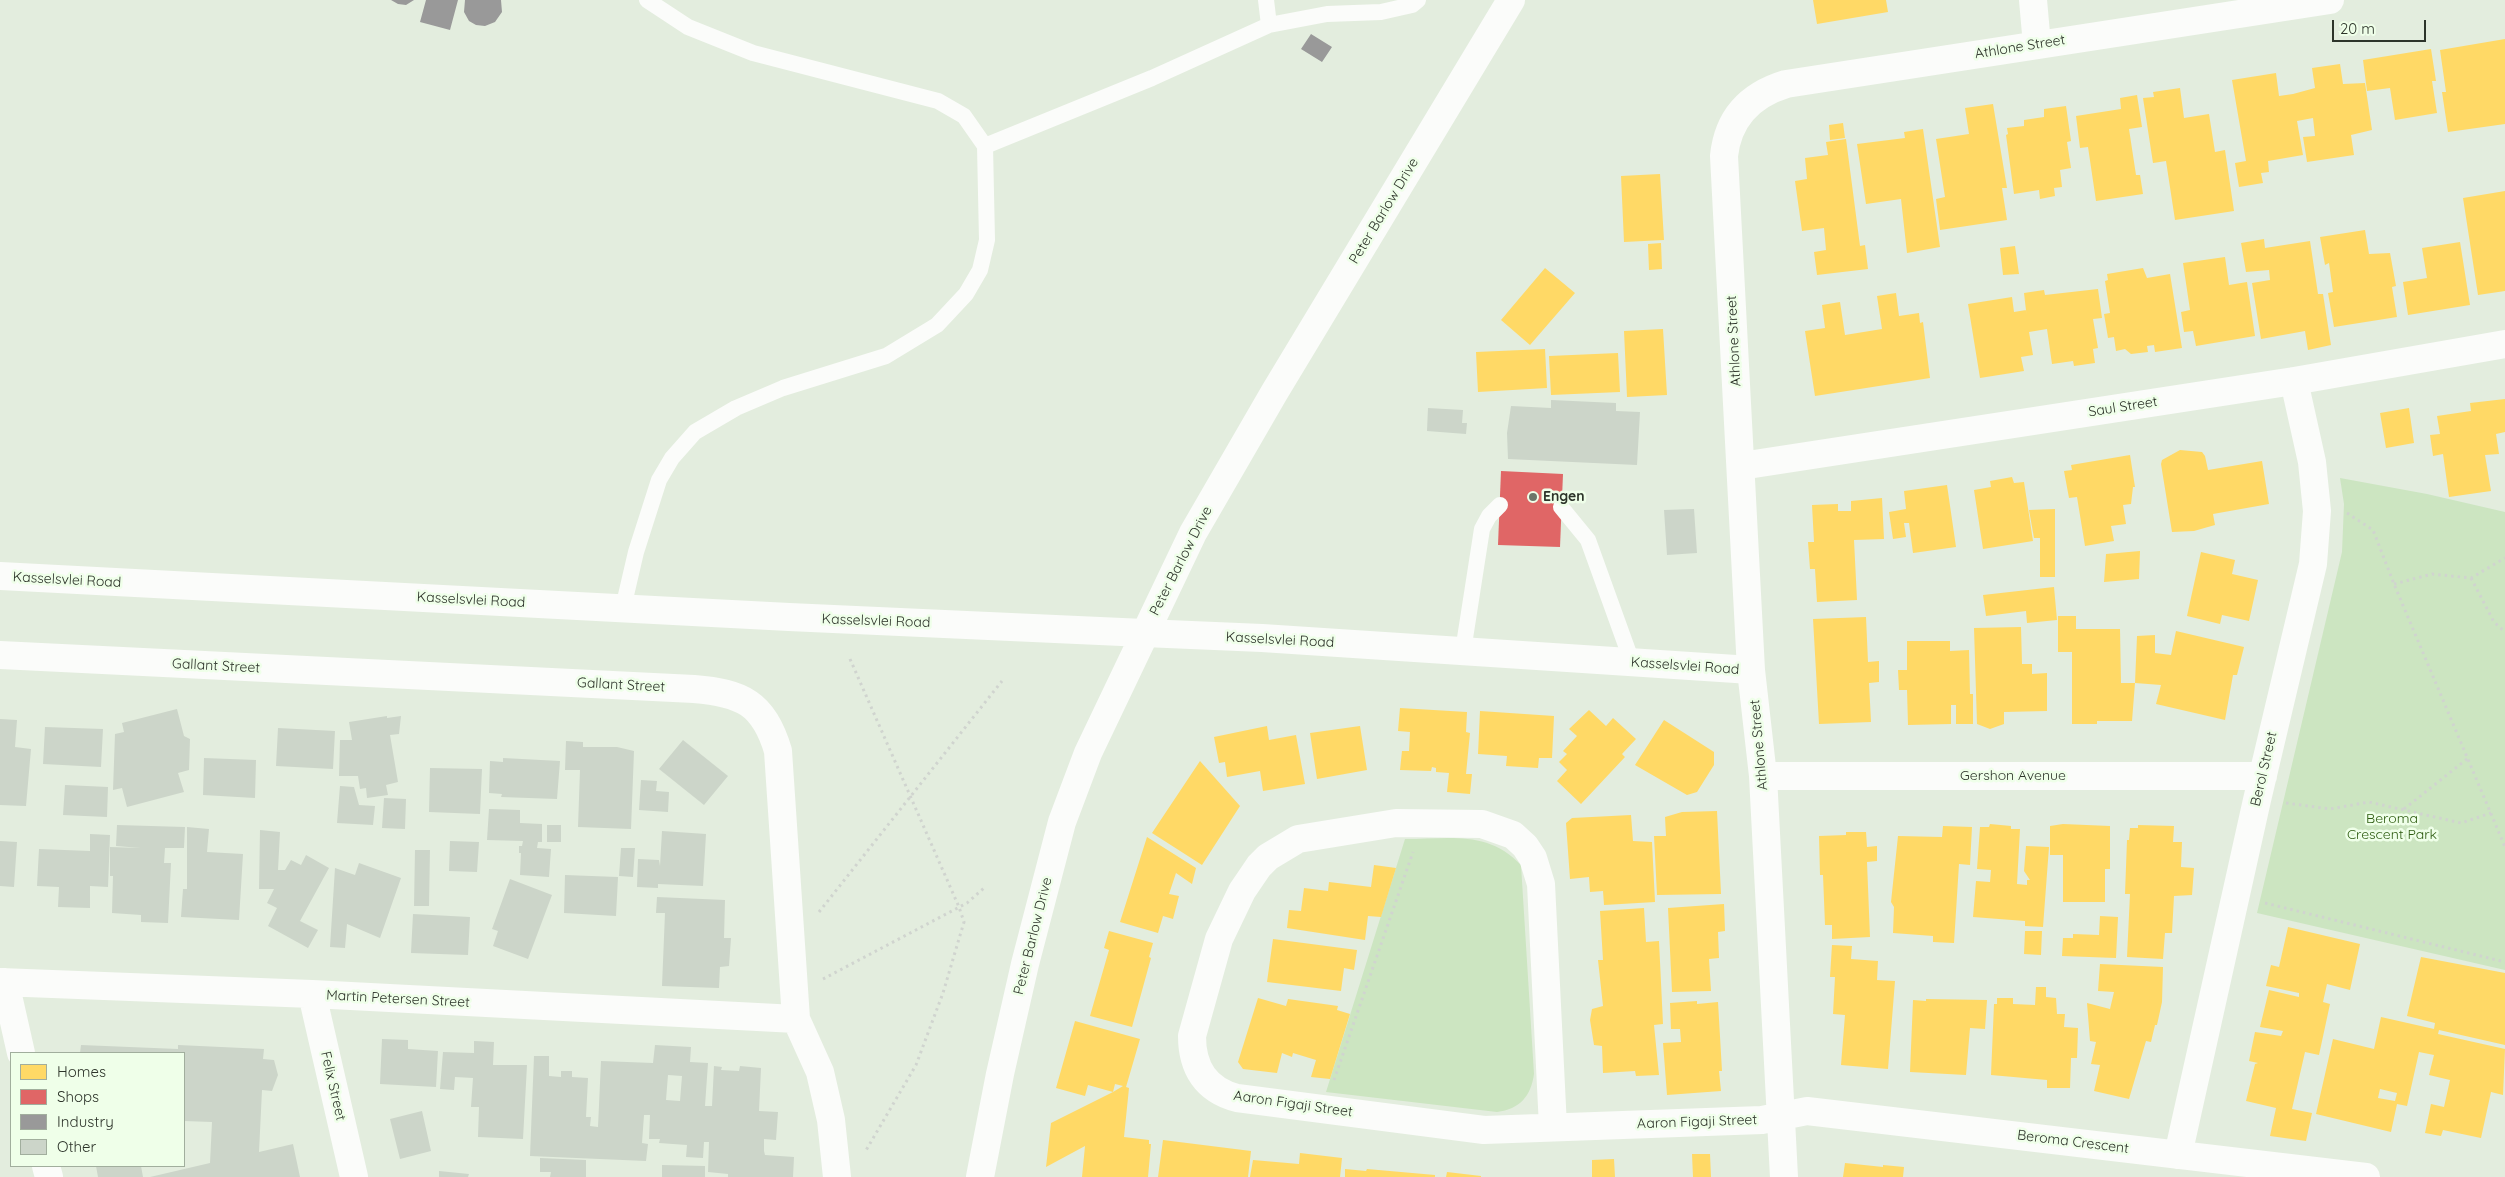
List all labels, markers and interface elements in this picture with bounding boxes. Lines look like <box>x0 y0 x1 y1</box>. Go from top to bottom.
scale bar <box>2335 10 2429 42</box>
text: 20 m <box>2340 19 2375 38</box>
street label: Athlone Street <box>1974 32 2066 62</box>
street label: Peter Barlow Drive <box>1346 155 1422 267</box>
street label: Athlone Street <box>1723 295 1745 387</box>
street label: Saul Street <box>2087 393 2159 421</box>
place label: Engen <box>1543 489 1585 505</box>
marker: Engen <box>1527 491 1539 503</box>
street label: Peter Barlow Drive <box>1146 504 1216 618</box>
street label: Kasselsvlei Road <box>12 569 122 591</box>
street label: Kasselsvlei Road <box>416 589 526 611</box>
street label: Kasselsvlei Road <box>821 611 931 631</box>
street label: Kasselsvlei Road <box>1225 629 1335 651</box>
street label: Kasselsvlei Road <box>1630 654 1740 678</box>
street label: Gallant Street <box>171 655 261 677</box>
street label: Gallant Street <box>576 674 666 696</box>
street label: Athlone Street <box>1747 699 1771 791</box>
street label: Berol Street <box>2247 730 2281 808</box>
street label: Gershon Avenue <box>1960 768 2066 784</box>
park label: Beroma Crescent Park <box>2347 811 2437 844</box>
street label: Peter Barlow Drive <box>1010 876 1056 996</box>
street label: Martin Petersen Street <box>326 987 470 1011</box>
street label: Felix Street <box>317 1050 349 1122</box>
legend <box>10 1052 185 1167</box>
text: Homes <box>57 1062 106 1081</box>
text: Shops <box>57 1087 99 1106</box>
street label: Aaron Figaji Street <box>1232 1087 1354 1121</box>
text: Industry <box>57 1112 114 1131</box>
street label: Aaron Figaji Street <box>1637 1112 1757 1132</box>
street label: Beroma Crescent <box>2016 1127 2130 1157</box>
text: Other <box>57 1137 96 1156</box>

